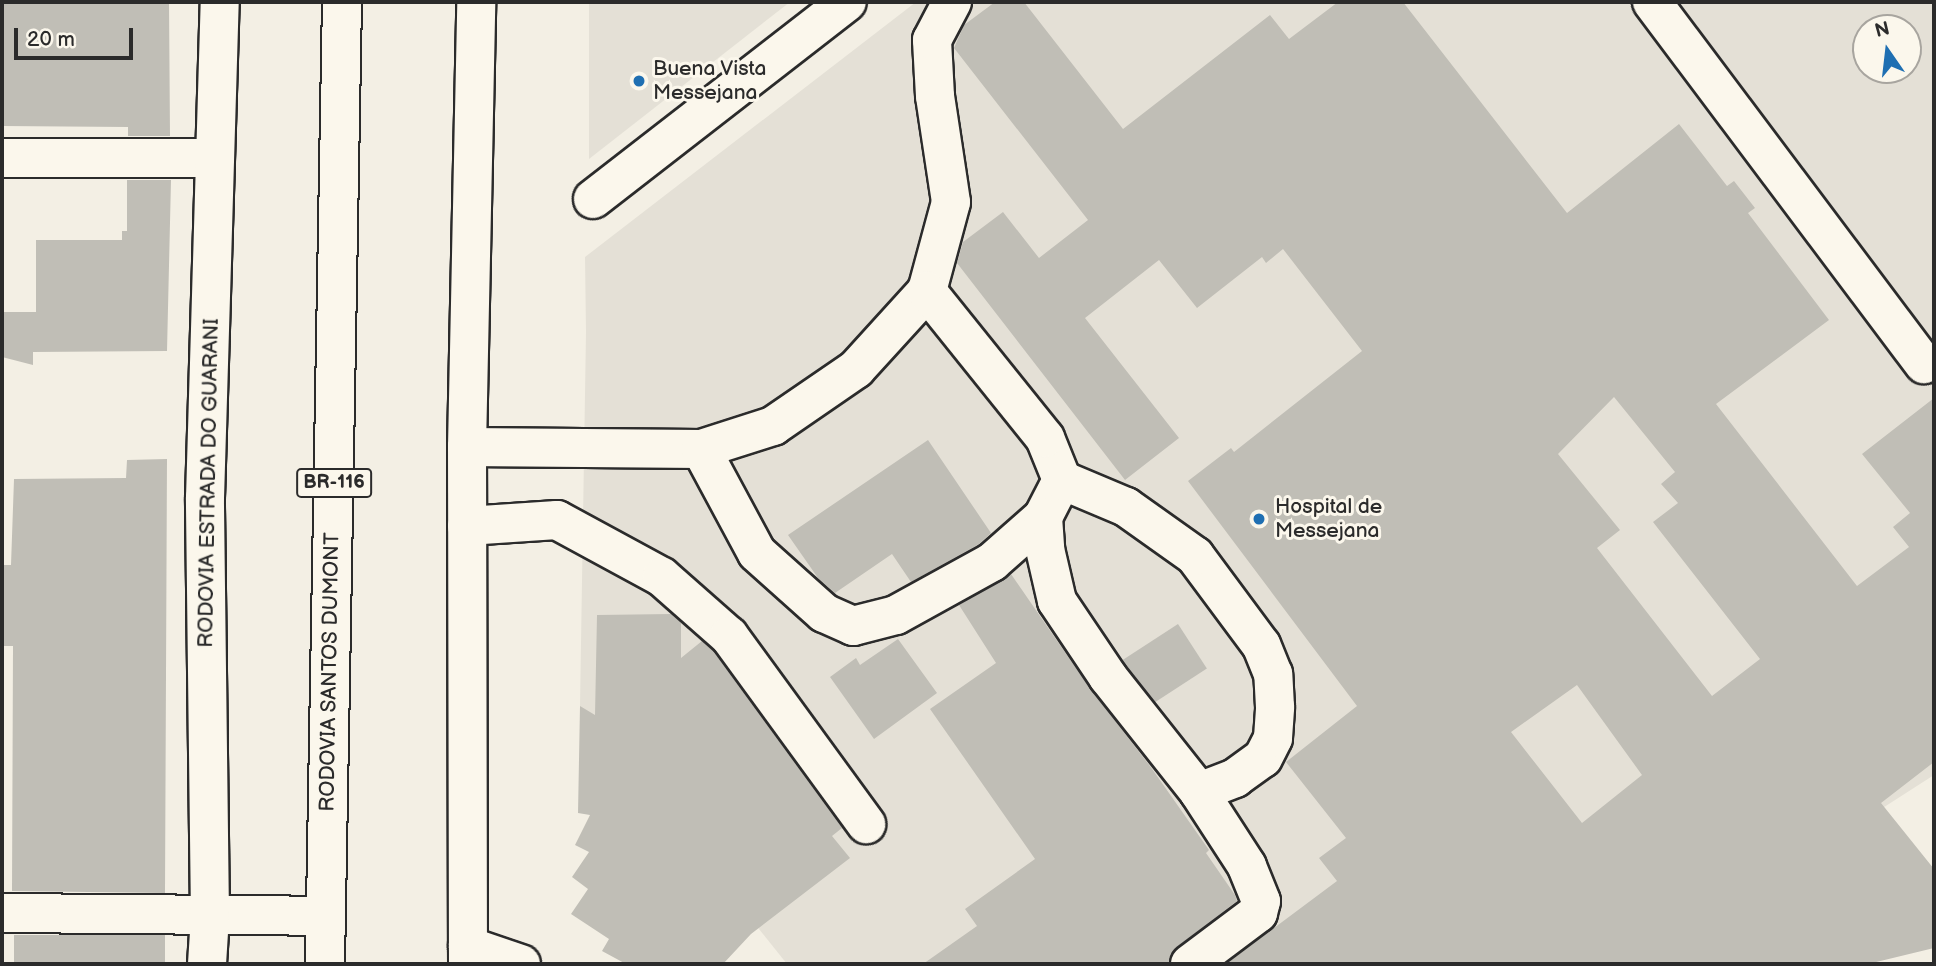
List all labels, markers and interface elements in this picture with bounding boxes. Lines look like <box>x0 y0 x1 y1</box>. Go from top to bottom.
scale bar <box>18 14 136 58</box>
north arrow <box>1852 14 1922 84</box>
text: N <box>1873 17 1892 43</box>
text: 20 m <box>27 27 75 52</box>
place label: Buena Vista Messejana <box>653 56 767 106</box>
marker: Buena Vista Messejana <box>631 73 647 89</box>
street label: RODOVIA ESTRADA DO GUARANI <box>194 318 224 648</box>
road number: BR-116 <box>296 468 372 498</box>
place label: Hospital de Messejana <box>1275 494 1382 544</box>
marker: Hospital de Messejana <box>1249 509 1269 529</box>
street label: RODOVIA SANTOS DUMONT <box>315 532 345 812</box>

